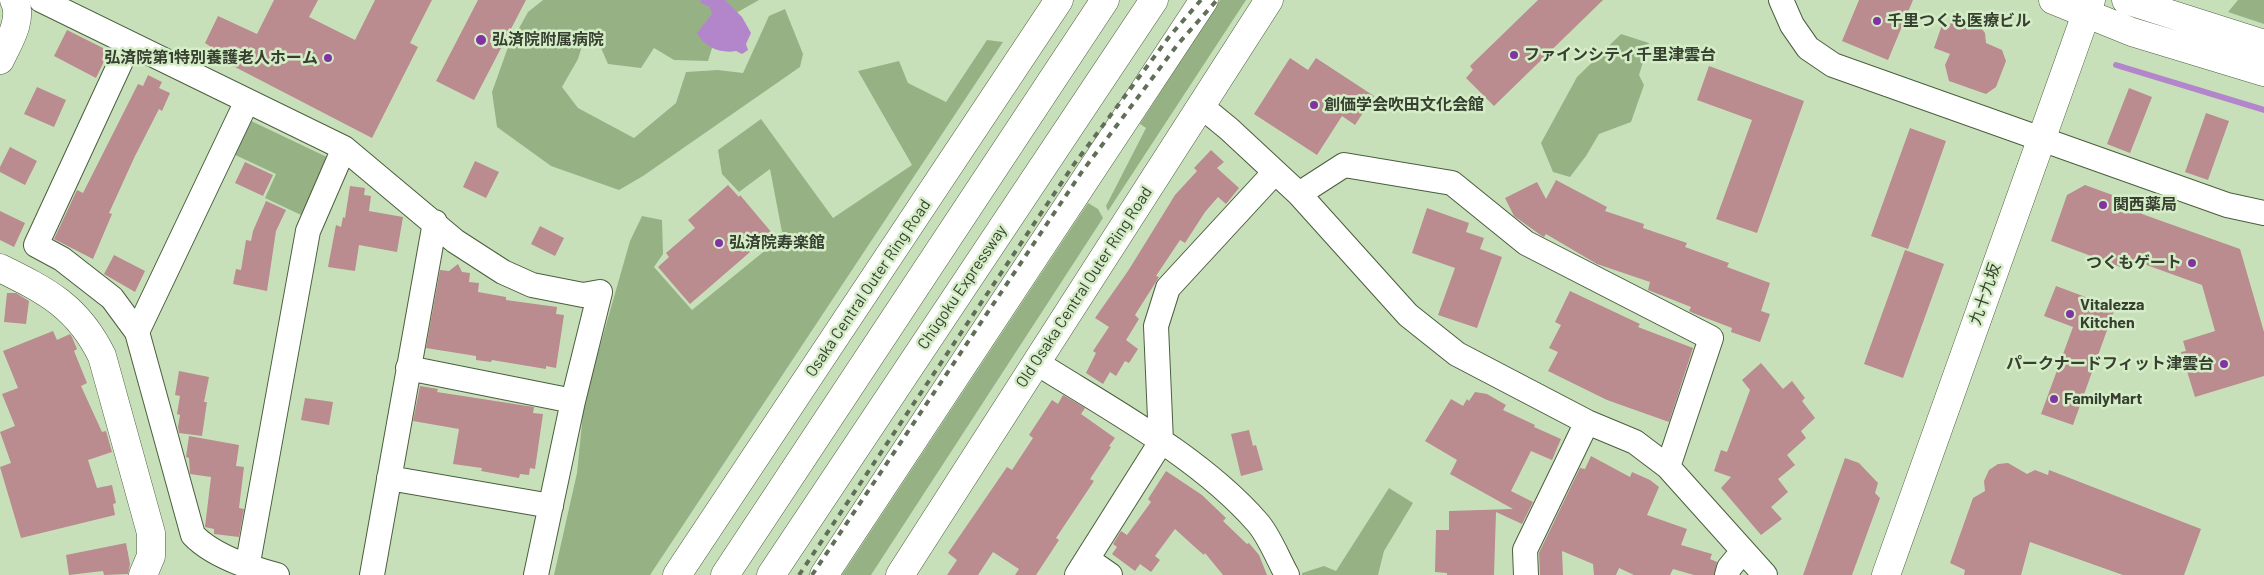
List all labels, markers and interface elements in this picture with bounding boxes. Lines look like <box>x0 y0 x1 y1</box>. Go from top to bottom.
place label: 千里つくも医療ビル <box>1887 11 2031 31</box>
marker: 千里つくも医療ビル <box>1871 15 1883 27</box>
place label: 弘済院附属病院 <box>492 30 604 50</box>
marker: 弘済院附属病院 <box>474 33 488 47</box>
place label: ファインシティ千里津雲台 <box>1524 45 1716 65</box>
place label: 弘済院第1特別養護老人ホーム <box>104 48 318 68</box>
marker: ファインシティ千里津雲台 <box>1508 49 1520 61</box>
marker: 弘済院第1特別養護老人ホーム <box>322 52 334 64</box>
place label: 創価学会吹田文化会館 <box>1324 95 1484 115</box>
marker: 創価学会吹田文化会館 <box>1308 99 1320 111</box>
street label: Old Osaka Central Outer Ring Road <box>1012 183 1156 391</box>
place label: 関西薬局 <box>2113 195 2177 215</box>
street label: Osaka Central Outer Ring Road <box>801 196 935 380</box>
marker: 関西薬局 <box>2097 199 2109 211</box>
street label: Chūgoku Expressway <box>913 221 1011 353</box>
place label: 弘済院寿楽館 <box>729 233 825 253</box>
marker: 弘済院寿楽館 <box>713 237 725 249</box>
place label: つくもゲート <box>2086 253 2182 273</box>
marker: つくもゲート <box>2186 257 2198 269</box>
street label: 九十九坂 <box>1966 261 2004 327</box>
place label: Vitalezza Kitchen <box>2080 295 2144 333</box>
marker: Vitalezza Kitchen <box>2064 308 2076 320</box>
place label: パークナードフィット津雲台 <box>2006 354 2214 374</box>
marker: パークナードフィット津雲台 <box>2218 358 2230 370</box>
place label: FamilyMart <box>2064 389 2142 409</box>
marker: FamilyMart <box>2048 393 2060 405</box>

